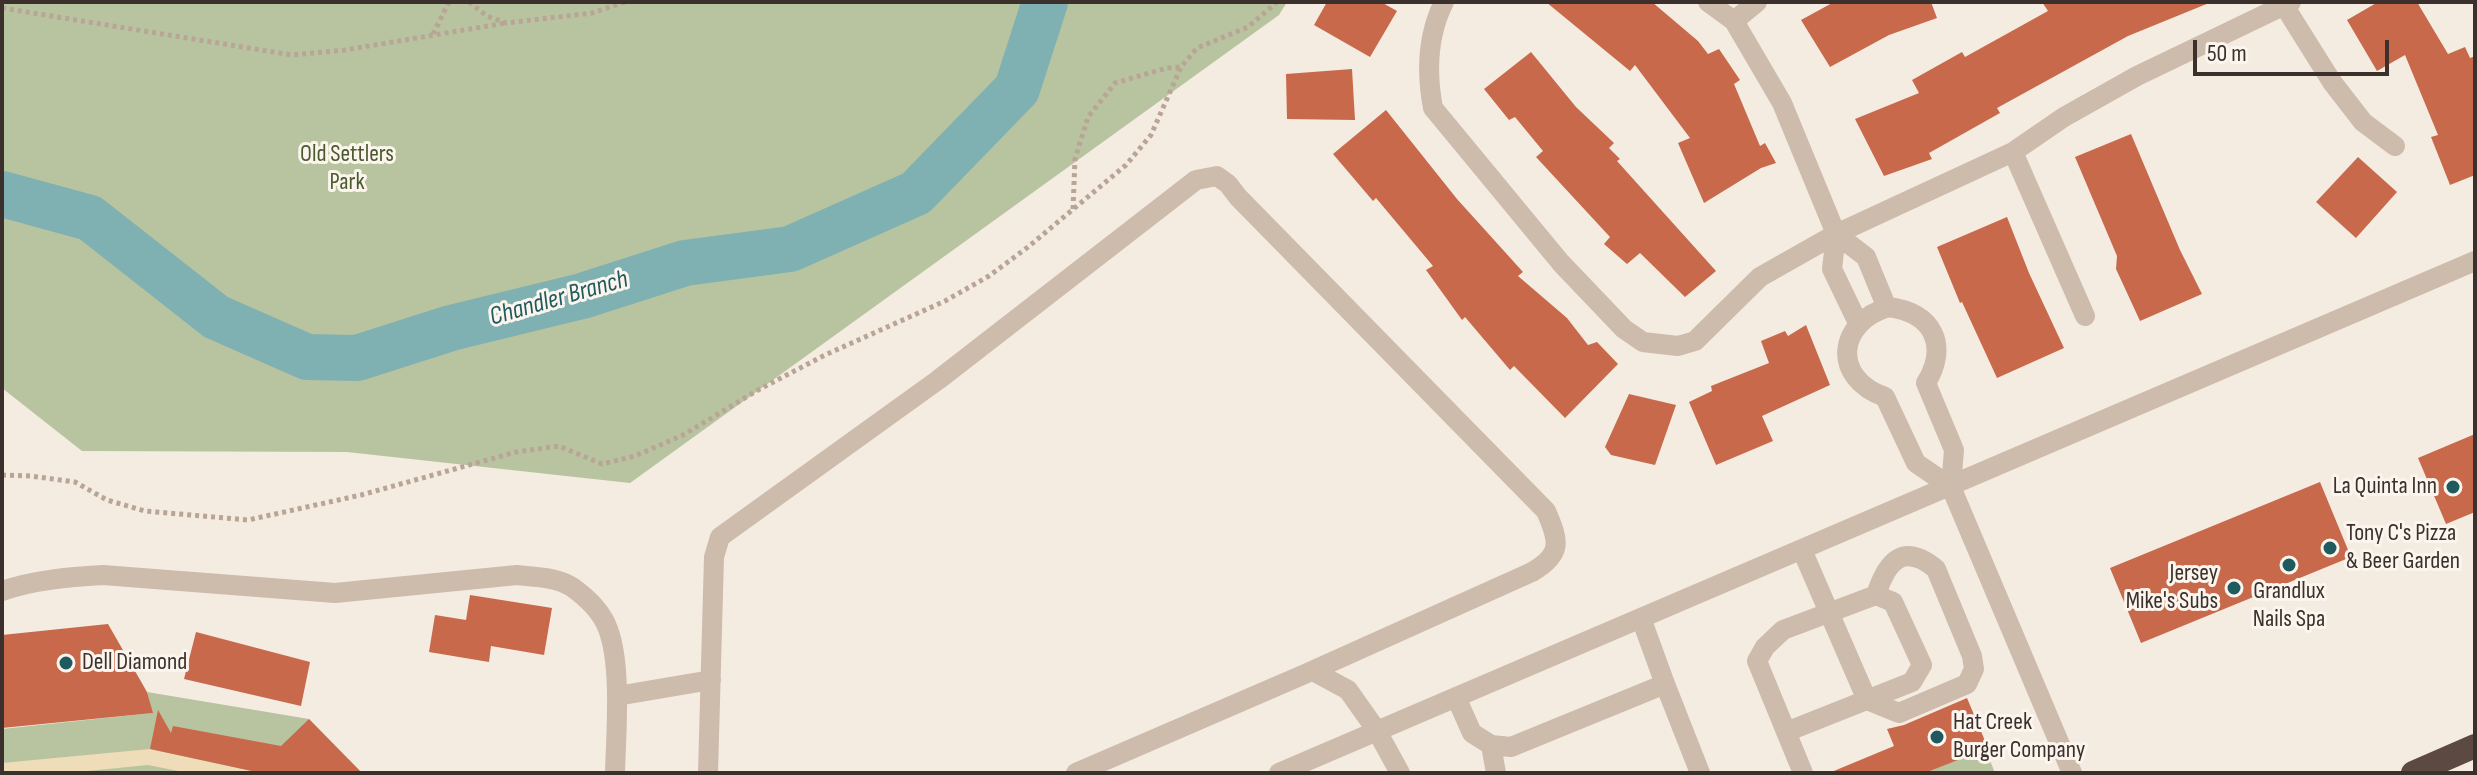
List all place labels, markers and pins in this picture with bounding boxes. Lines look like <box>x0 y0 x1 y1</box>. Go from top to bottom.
place label: La Quinta Inn <box>2333 473 2437 501</box>
marker: La Quinta Inn <box>2444 478 2462 496</box>
place label: Tony C's Pizza & Beer Garden <box>2346 520 2460 576</box>
marker: Tony C's Pizza & Beer Garden <box>2321 539 2339 557</box>
marker: Grandlux Nails Spa <box>2280 556 2298 574</box>
place label: Jersey Mike's Subs <box>2126 560 2218 616</box>
place label: Grandlux Nails Spa <box>2253 578 2325 634</box>
marker: Jersey Mike's Subs <box>2225 579 2243 597</box>
place label: Dell Diamond <box>82 649 187 677</box>
marker: Dell Diamond <box>57 654 75 672</box>
place label: Hat Creek Burger Company <box>1953 709 2085 765</box>
marker: Hat Creek Burger Company <box>1928 728 1946 746</box>

